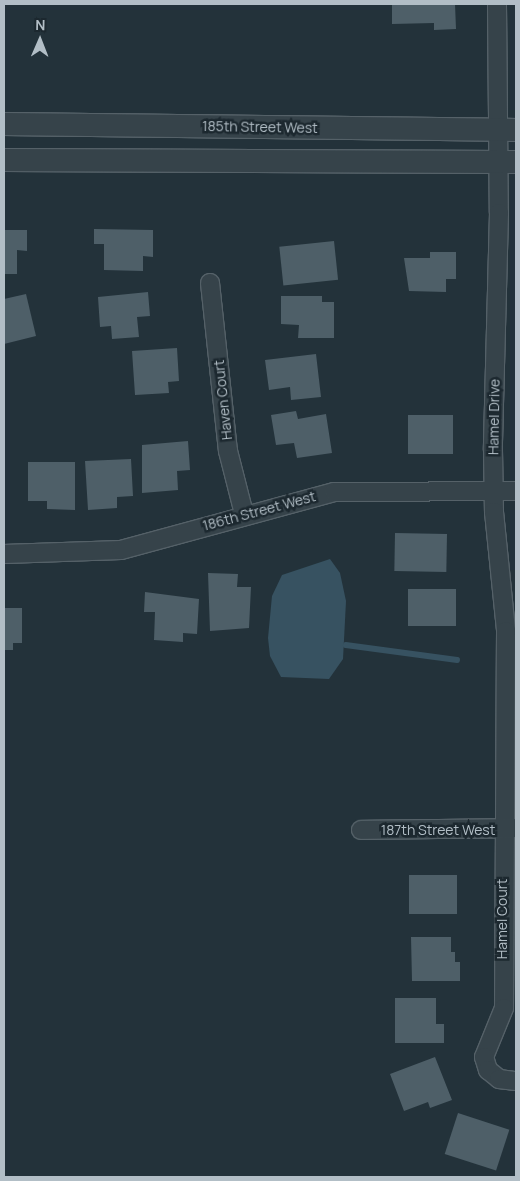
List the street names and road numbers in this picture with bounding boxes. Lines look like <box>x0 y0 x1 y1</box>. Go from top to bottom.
street label: 185th Street West <box>202 118 318 136</box>
street label: Haven Court <box>210 359 236 441</box>
street label: Hamel Drive <box>485 379 503 455</box>
street label: 186th Street West <box>201 488 317 534</box>
street label: 187th Street West <box>381 822 495 838</box>
street label: Hamel Court <box>494 879 510 959</box>

